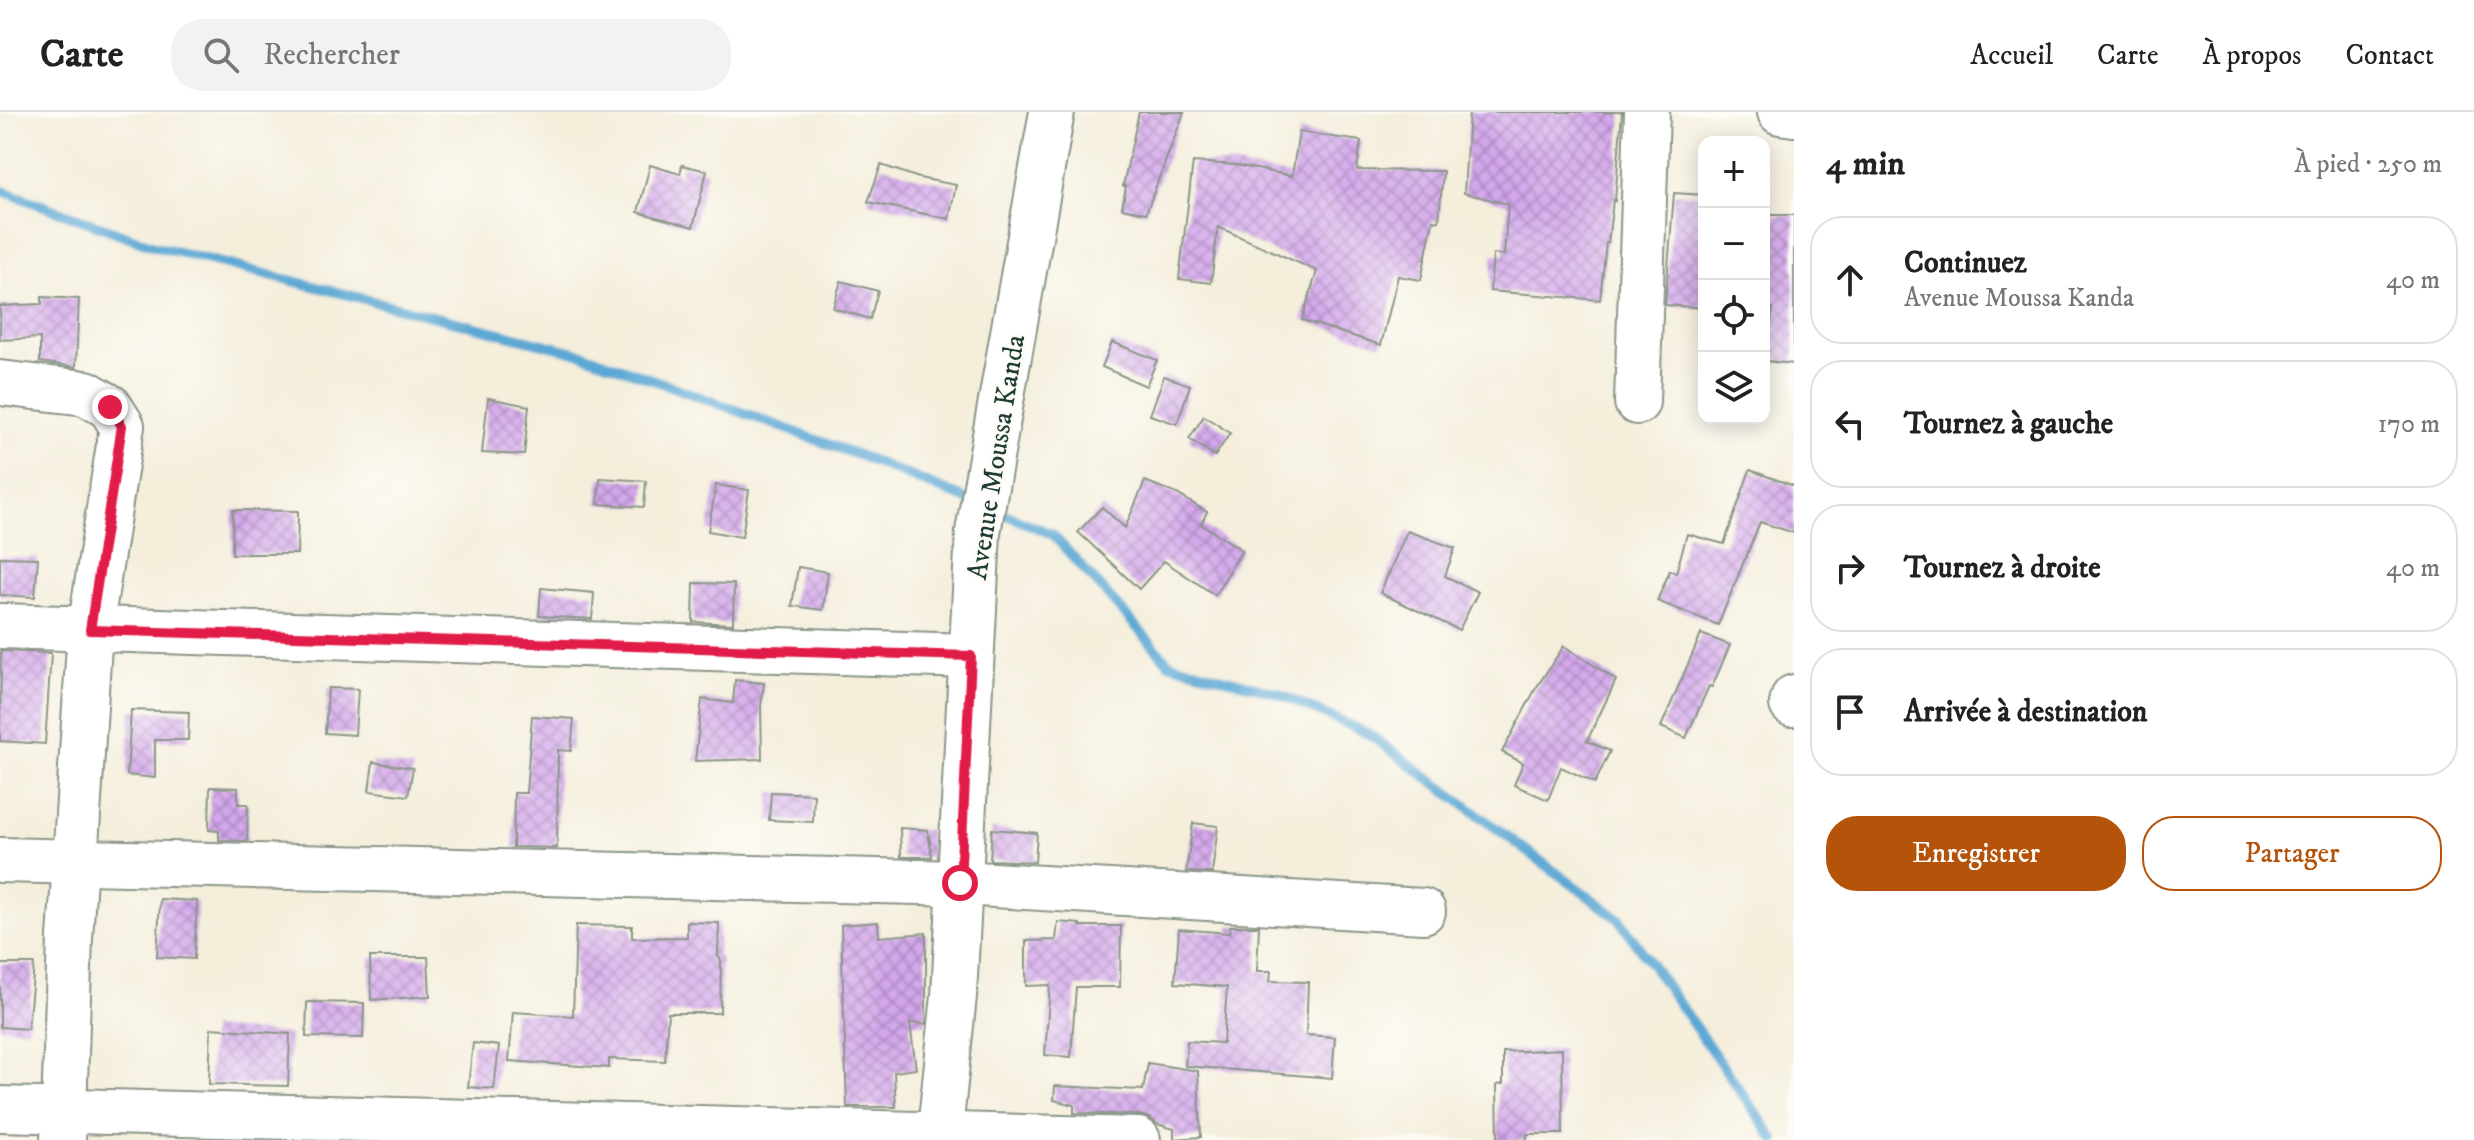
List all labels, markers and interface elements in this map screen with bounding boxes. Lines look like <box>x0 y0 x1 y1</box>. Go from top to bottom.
search box <box>171 19 731 91</box>
text: Carte <box>40 31 123 79</box>
icon: search <box>199 33 243 77</box>
text: Rechercher <box>263 37 400 74</box>
text: Accueil <box>1970 38 2053 73</box>
text: Carte <box>2097 38 2159 73</box>
text: À propos <box>2203 38 2301 73</box>
text: Contact <box>2345 38 2434 73</box>
map controls <box>1698 136 1770 424</box>
button: + <box>1698 136 1770 208</box>
text: 4 min <box>1826 143 1905 185</box>
text: À pied · 250 m <box>2294 148 2442 181</box>
button: − <box>1698 208 1770 280</box>
text: Continuez <box>1904 245 2027 282</box>
icon: ahead <box>1828 258 1872 302</box>
text: 40 m <box>2386 264 2440 297</box>
button: locate <box>1698 280 1770 352</box>
text: Avenue Moussa Kanda <box>1904 282 2134 315</box>
street label: Avenue Moussa Kanda <box>960 332 1033 582</box>
button: layers <box>1698 352 1770 424</box>
route end <box>92 389 128 425</box>
icon: left <box>1828 402 1872 446</box>
text: Tournez à gauche <box>1904 406 2113 443</box>
text: 170 m <box>2378 408 2440 441</box>
icon: right <box>1828 546 1872 590</box>
text: Tournez à droite <box>1904 550 2101 587</box>
text: 40 m <box>2386 552 2440 585</box>
icon: arrive <box>1828 690 1872 734</box>
text: Arrivée à destination <box>1904 694 2148 731</box>
button: Enregistrer <box>1826 816 2126 891</box>
button: Partager <box>2142 816 2442 891</box>
route start <box>942 865 978 901</box>

